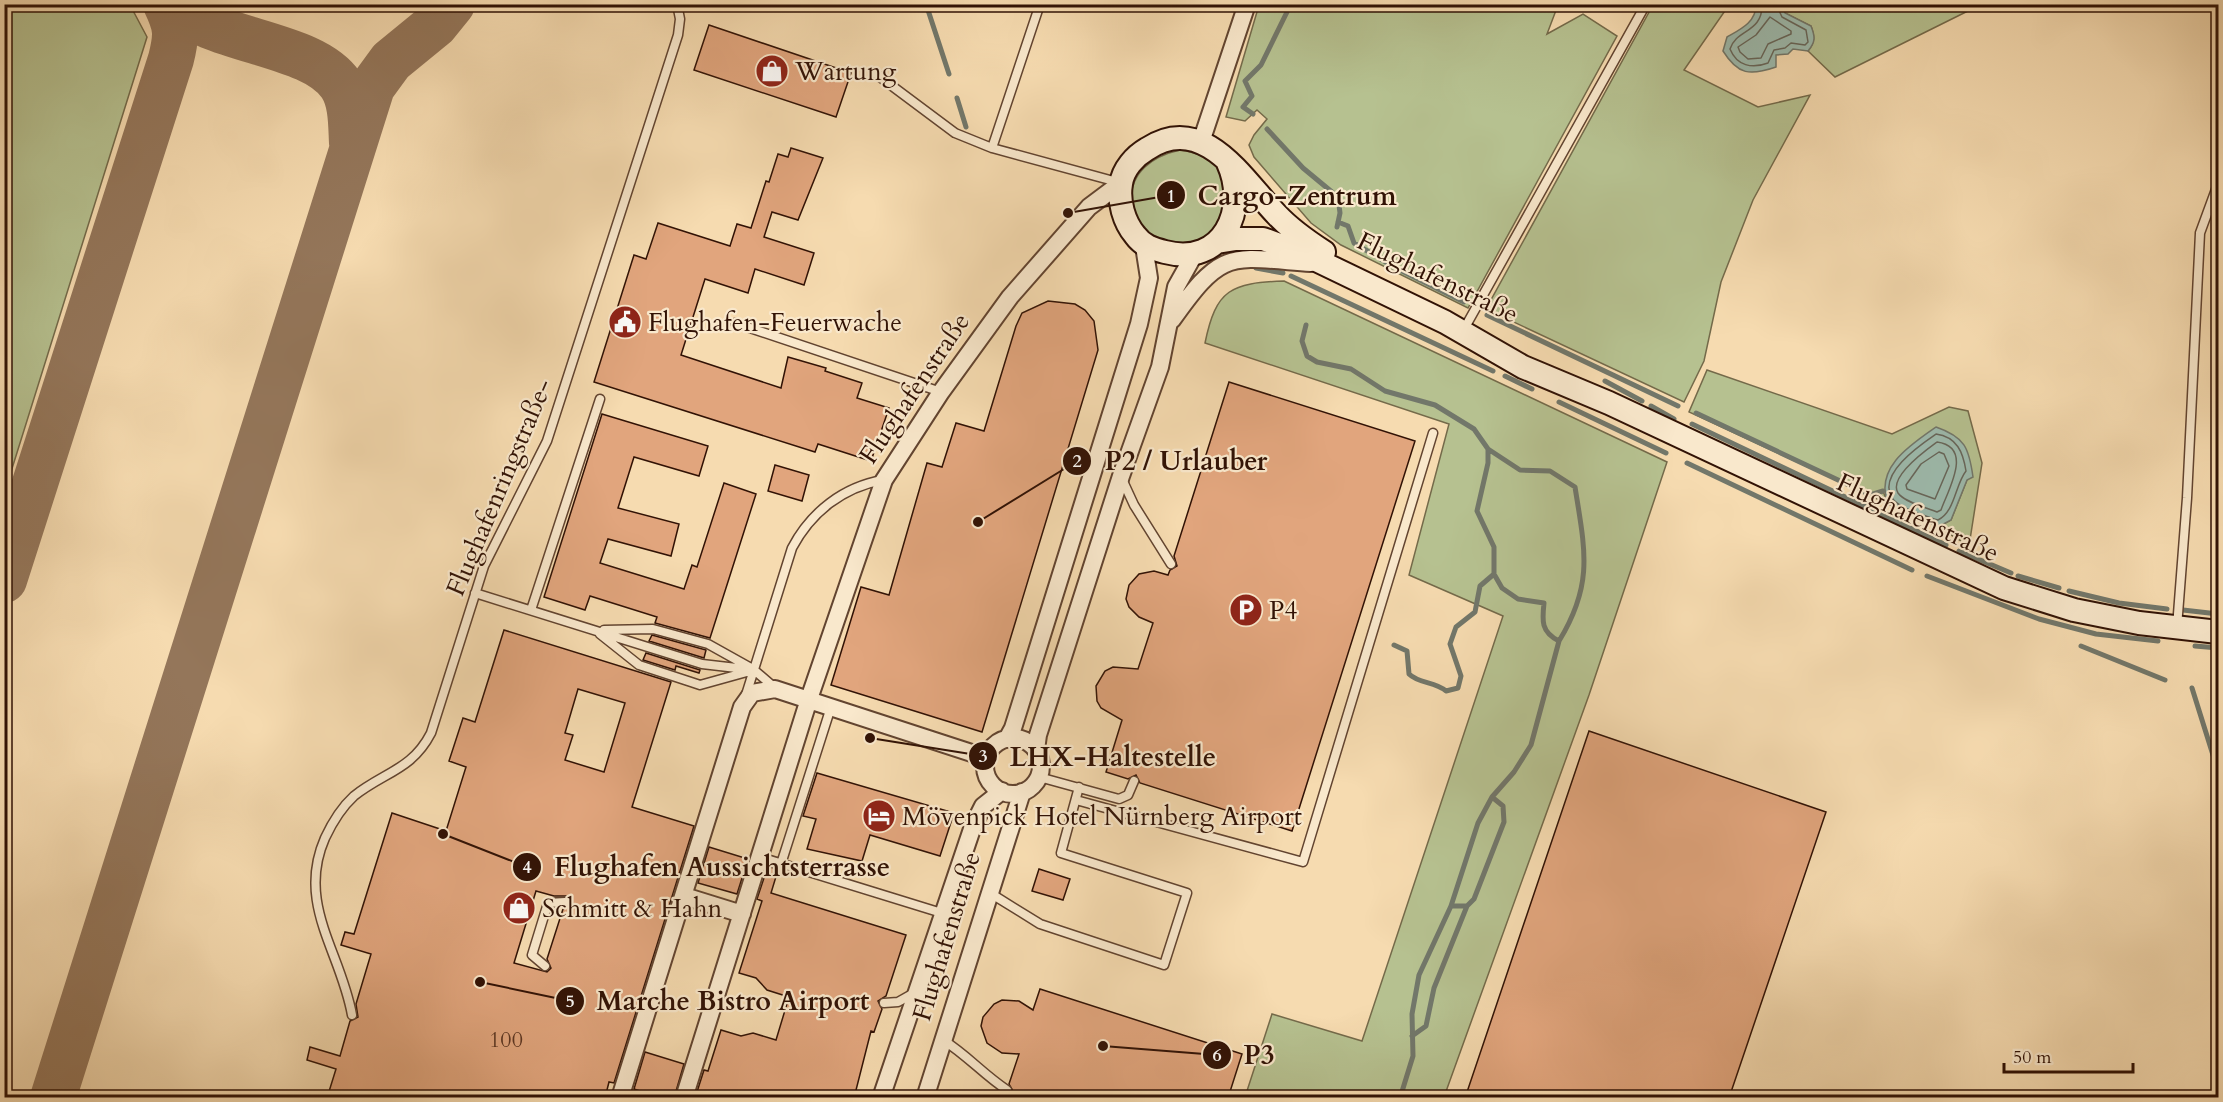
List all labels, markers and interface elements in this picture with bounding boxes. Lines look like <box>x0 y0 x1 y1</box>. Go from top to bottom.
shop icon: Wartung <box>754 53 790 89</box>
place label: Wartung <box>794 54 897 89</box>
callout: Cargo-Zentrum <box>1156 173 1409 218</box>
text: Cargo-Zentrum <box>1197 178 1397 215</box>
text: 1 <box>1166 184 1176 209</box>
street label: Flughafenstraße <box>1351 223 1524 332</box>
public building icon: Flughafen-Feuerwache <box>607 304 643 340</box>
place label: Flughafen-Feuerwache <box>648 305 902 340</box>
street label: Flughafenstraße <box>851 306 978 471</box>
street label: Flughafenringstraße- <box>438 373 561 601</box>
callout: P2 / Urlauber <box>1062 438 1279 483</box>
text: P2 / Urlauber <box>1105 443 1268 480</box>
text: 2 <box>1072 449 1082 474</box>
street label: Flughafenstraße <box>1831 465 2005 570</box>
parking icon: P4 <box>1228 592 1264 628</box>
place label: P4 <box>1269 593 1298 628</box>
callout: LHX-Haltestelle <box>968 734 1229 779</box>
text: LHX-Haltestelle <box>1010 739 1216 776</box>
text: 3 <box>978 744 988 769</box>
hotel icon: Mövenpick Hotel Nürnberg Airport <box>861 798 897 834</box>
place label: Mövenpick Hotel Nürnberg Airport <box>902 799 1302 834</box>
callout: Flughafen Aussichtsterrasse <box>512 844 902 889</box>
street label: Flughafenstraße <box>904 847 989 1025</box>
text: Flughafen Aussichtsterrasse <box>554 849 890 886</box>
text: 4 <box>522 855 532 880</box>
shop icon: Schmitt & Hahn <box>501 890 537 926</box>
place label: Schmitt & Hahn <box>542 891 722 926</box>
callout: Marche Bistro Airport <box>555 978 882 1023</box>
text: Marche Bistro Airport <box>597 983 870 1020</box>
text: 5 <box>565 989 575 1014</box>
house number: 100 <box>489 1025 523 1055</box>
callout: P3 <box>1202 1032 1287 1077</box>
scale bar <box>2004 1036 2133 1074</box>
text: P3 <box>1244 1037 1274 1074</box>
text: 6 <box>1212 1043 1222 1068</box>
text: 50 m <box>2013 1045 2052 1070</box>

